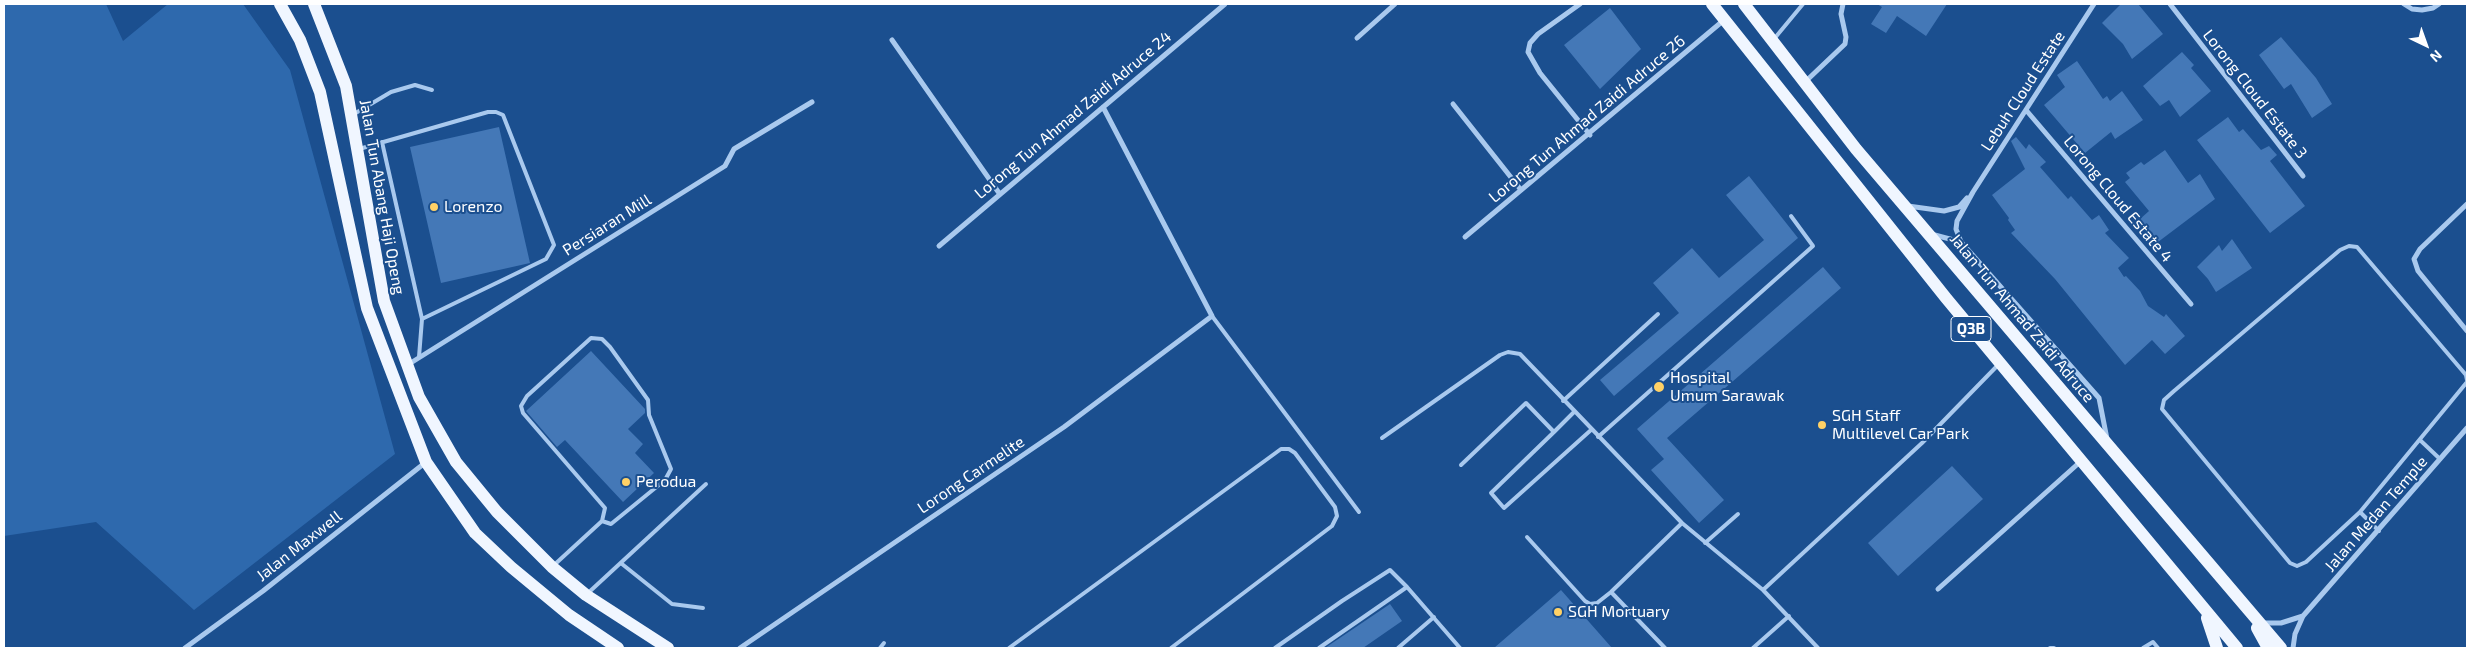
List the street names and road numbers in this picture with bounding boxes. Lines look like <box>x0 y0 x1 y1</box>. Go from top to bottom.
street label: Lorong Cloud Estate 3 <box>2199 26 2311 162</box>
street label: Lorong Tun Ahmad Zaidi Adruce 24 <box>971 27 1175 203</box>
street label: Lebuh Cloud Estate <box>1977 27 2069 155</box>
street label: Lorong Tun Ahmad Zaidi Adruce 26 <box>1485 31 1689 207</box>
street label: Jalan Tun Abang Haji Openg <box>355 98 409 296</box>
street label: Lorong Cloud Estate 4 <box>2059 132 2177 266</box>
street label: Persiaran Mill <box>559 190 655 260</box>
street label: Jalan Tun Ahmad Zaidi Adruce <box>1946 230 2098 406</box>
road number: Q3B <box>1951 316 1991 342</box>
street label: Lorong Carmelite <box>914 432 1028 518</box>
street label: Jalan Medan Temple <box>2321 452 2431 576</box>
street label: Jalan Maxwell <box>252 507 346 585</box>

